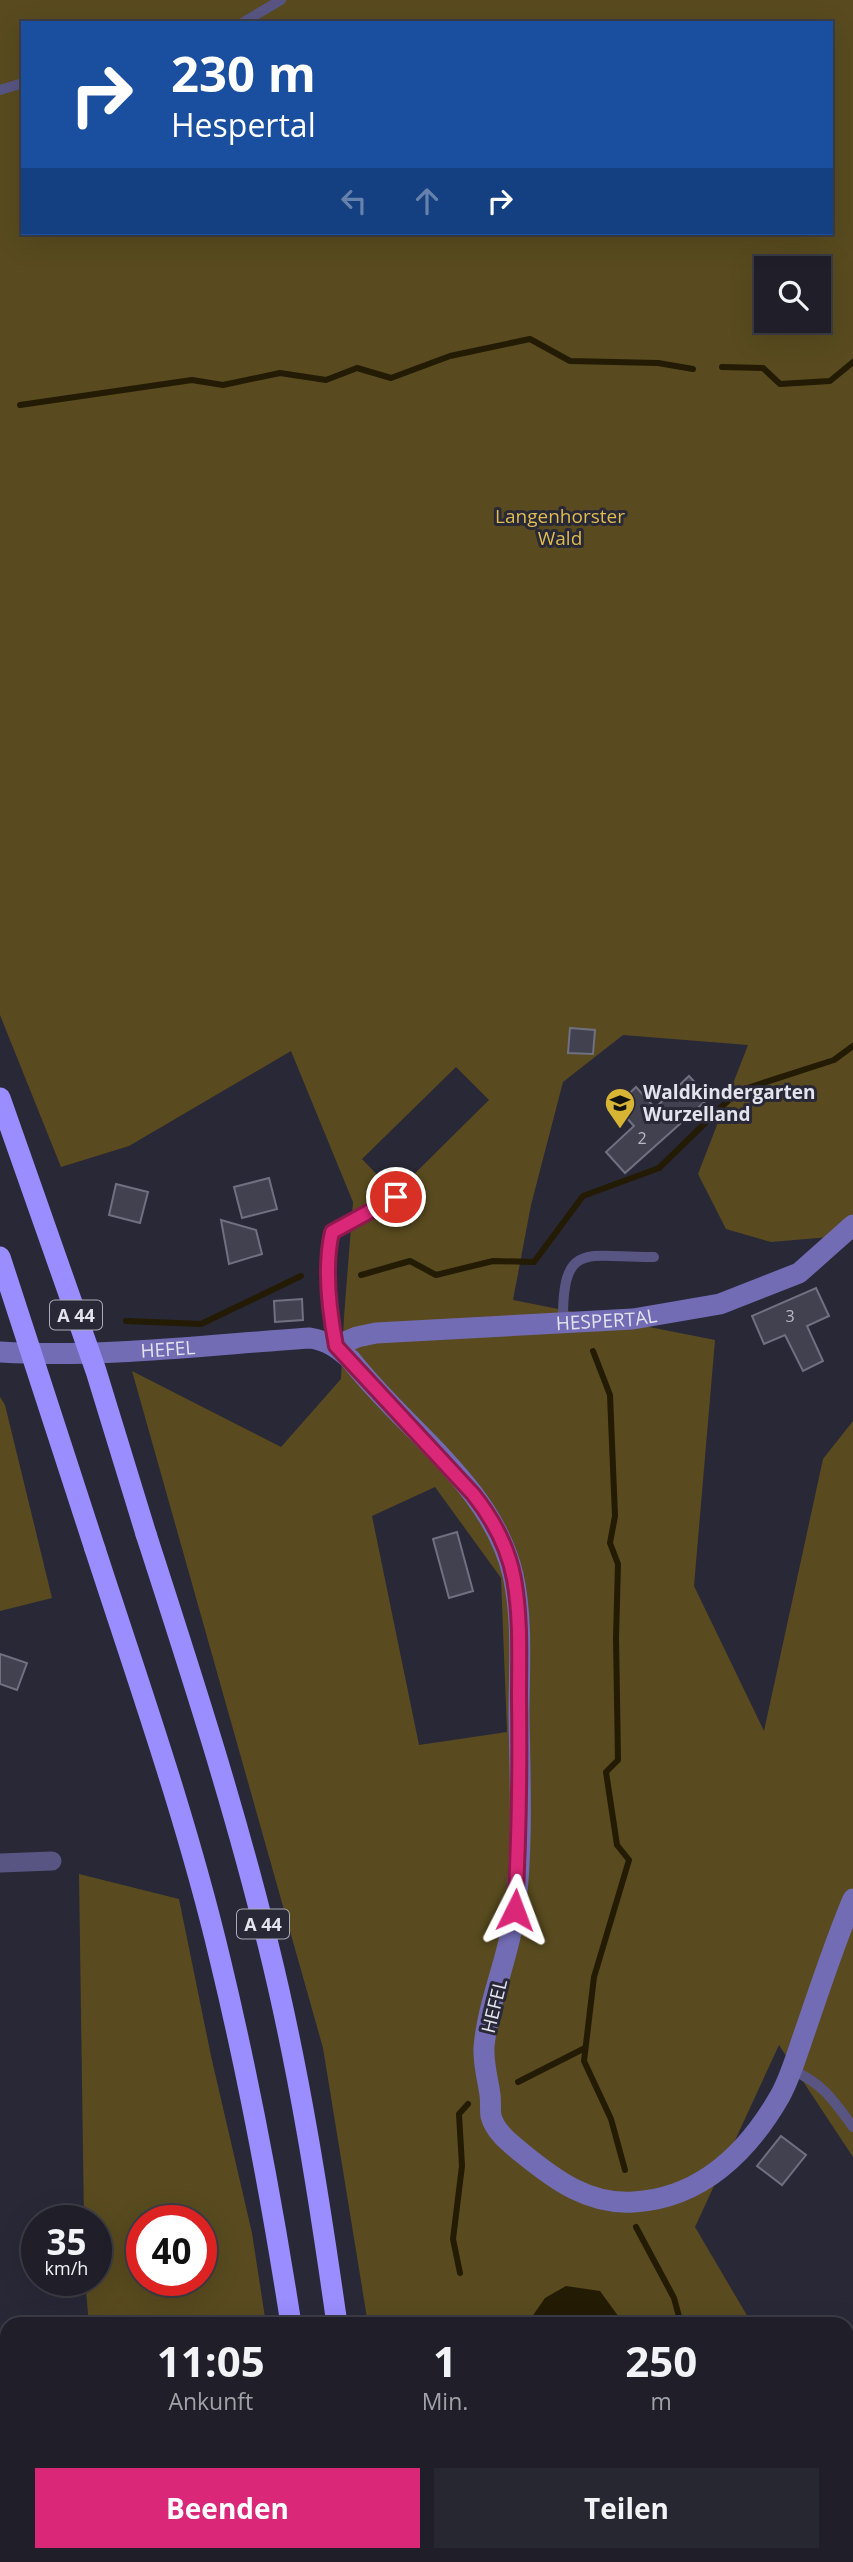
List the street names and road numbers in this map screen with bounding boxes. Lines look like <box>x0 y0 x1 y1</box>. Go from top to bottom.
road number: A 44 <box>50 1300 102 1330</box>
street label: HESPERTAL <box>555 1302 659 1336</box>
street label: HEFEL <box>140 1334 196 1364</box>
road number: A 44 <box>237 1910 289 1938</box>
street label: HEFEL <box>475 1976 513 2036</box>

